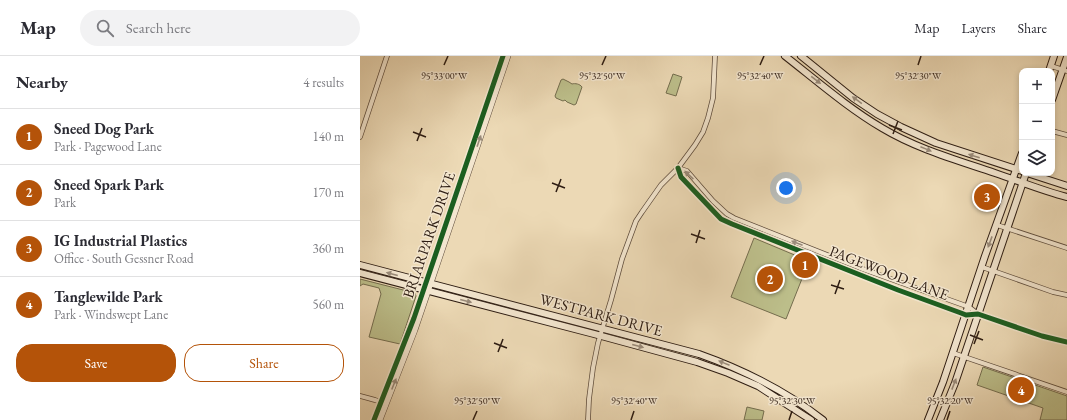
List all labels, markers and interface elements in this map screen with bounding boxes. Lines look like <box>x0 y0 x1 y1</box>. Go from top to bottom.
search box <box>80 10 360 46</box>
text: Map <box>20 15 56 40</box>
icon: search <box>94 17 116 39</box>
text: Search here <box>126 18 191 37</box>
text: Map <box>914 19 939 37</box>
text: Layers <box>961 19 996 37</box>
text: Share <box>1018 19 1047 37</box>
map controls <box>1019 68 1055 176</box>
button: + <box>1019 68 1055 104</box>
text: 95°33'00"W <box>421 69 468 82</box>
text: 95°32'50"W <box>579 69 626 82</box>
text: 95°32'40"W <box>737 69 784 82</box>
text: 95°32'30"W <box>895 69 942 82</box>
text: Nearby <box>16 71 68 93</box>
text: 4 results <box>303 74 344 91</box>
one-way arrow <box>811 76 822 84</box>
one-way arrow <box>852 96 862 104</box>
button: − <box>1019 104 1055 140</box>
text: Sneed Dog Park <box>54 119 154 138</box>
text: 1 <box>26 128 32 145</box>
text: 140 m <box>313 128 344 145</box>
one-way arrow <box>477 135 483 147</box>
text: Park · Pagewood Lane <box>54 138 162 155</box>
button: layers <box>1019 140 1055 176</box>
one-way arrow <box>920 146 932 152</box>
one-way arrow <box>967 153 979 159</box>
street label: BRIARPARK DRIVE <box>398 169 459 301</box>
one-way arrow <box>684 171 694 180</box>
text: Sneed Spark Park <box>54 175 164 194</box>
your location <box>776 178 796 198</box>
pin: 3 <box>974 182 1000 212</box>
text: 2 <box>26 184 32 201</box>
text: 170 m <box>313 184 344 201</box>
text: Park <box>54 194 76 211</box>
text: IG Industrial Plastics <box>54 231 187 250</box>
one-way arrow <box>987 237 993 249</box>
one-way arrow <box>791 239 803 245</box>
text: 3 <box>26 240 32 257</box>
text: 360 m <box>313 240 344 257</box>
street label: PAGEWOOD LANE <box>827 241 952 304</box>
text: Office · South Gessner Road <box>54 250 194 267</box>
pin: 1 <box>792 250 818 280</box>
pin: 2 <box>757 264 783 294</box>
one-way arrow <box>386 271 398 277</box>
text: Tanglewilde Park <box>54 287 163 306</box>
street label: WESTPARK DRIVE <box>538 289 665 340</box>
text: 4 <box>26 296 32 313</box>
text: 560 m <box>313 296 344 313</box>
one-way arrow <box>460 298 472 304</box>
text: Park · Windswept Lane <box>54 306 168 323</box>
one-way arrow <box>632 343 644 349</box>
button: Save <box>16 344 176 382</box>
button: Share <box>184 344 344 382</box>
one-way arrow <box>718 360 730 366</box>
pin: 4 <box>1008 375 1034 405</box>
one-way arrow <box>392 377 398 389</box>
one-way arrow <box>952 377 958 389</box>
text: 95°32'50"W <box>454 394 501 407</box>
text: 95°32'40"W <box>611 394 658 407</box>
text: 95°32'30"W <box>769 394 816 407</box>
text: 95°32'20"W <box>927 394 974 407</box>

